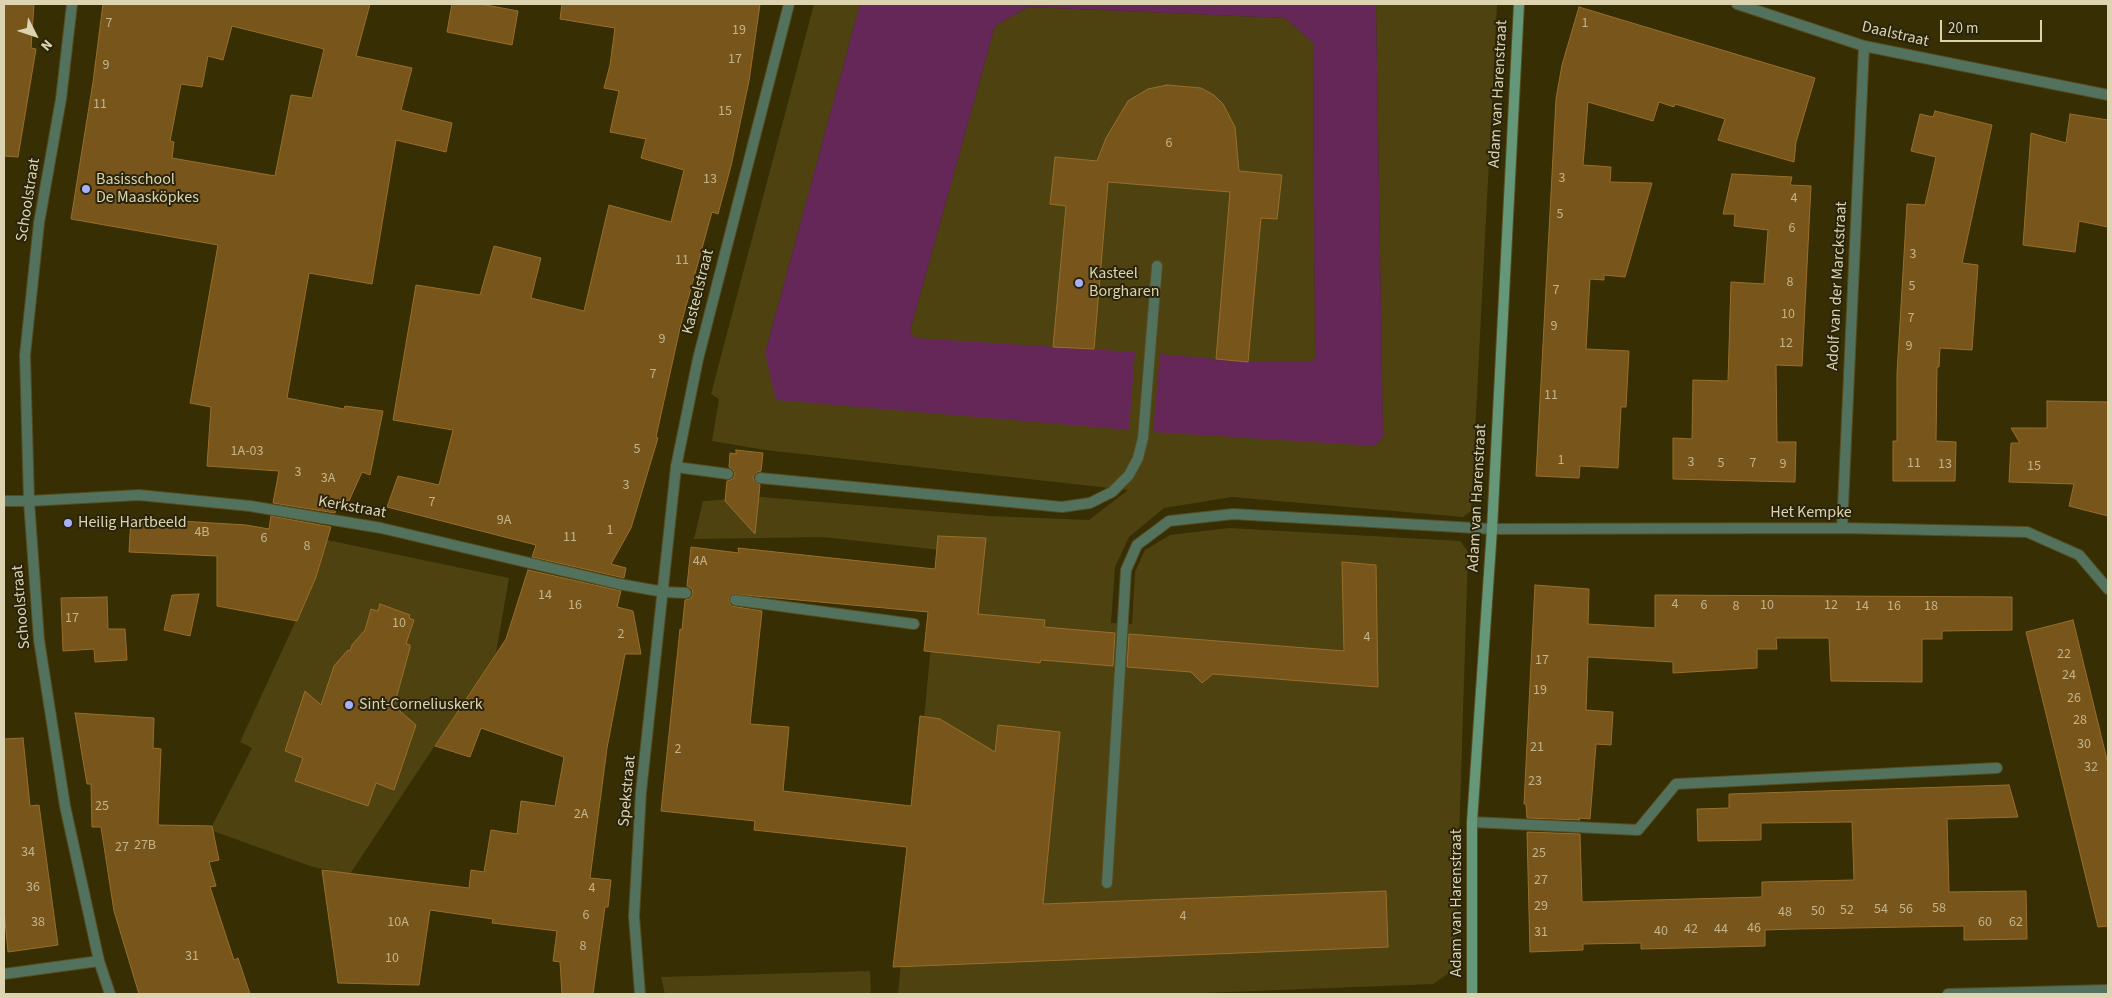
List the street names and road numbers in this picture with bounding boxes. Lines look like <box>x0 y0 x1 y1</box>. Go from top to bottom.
street label: Daalstraat <box>1860 18 1930 52</box>
street label: Adam van Harenstraat <box>1486 20 1512 168</box>
street label: Schoolstraat <box>13 157 45 243</box>
street label: Adolf van der Marckstraat <box>1824 201 1852 371</box>
street label: Kasteelstraat <box>679 247 719 337</box>
street label: Adam van Harenstraat <box>1465 424 1491 572</box>
street label: Kerkstraat <box>316 493 388 523</box>
street label: Het Kempke <box>1770 503 1852 523</box>
street label: Schoolstraat <box>9 564 35 650</box>
street label: Spekstraat <box>615 755 641 827</box>
street label: Adam van Harenstraat <box>1447 829 1467 977</box>

